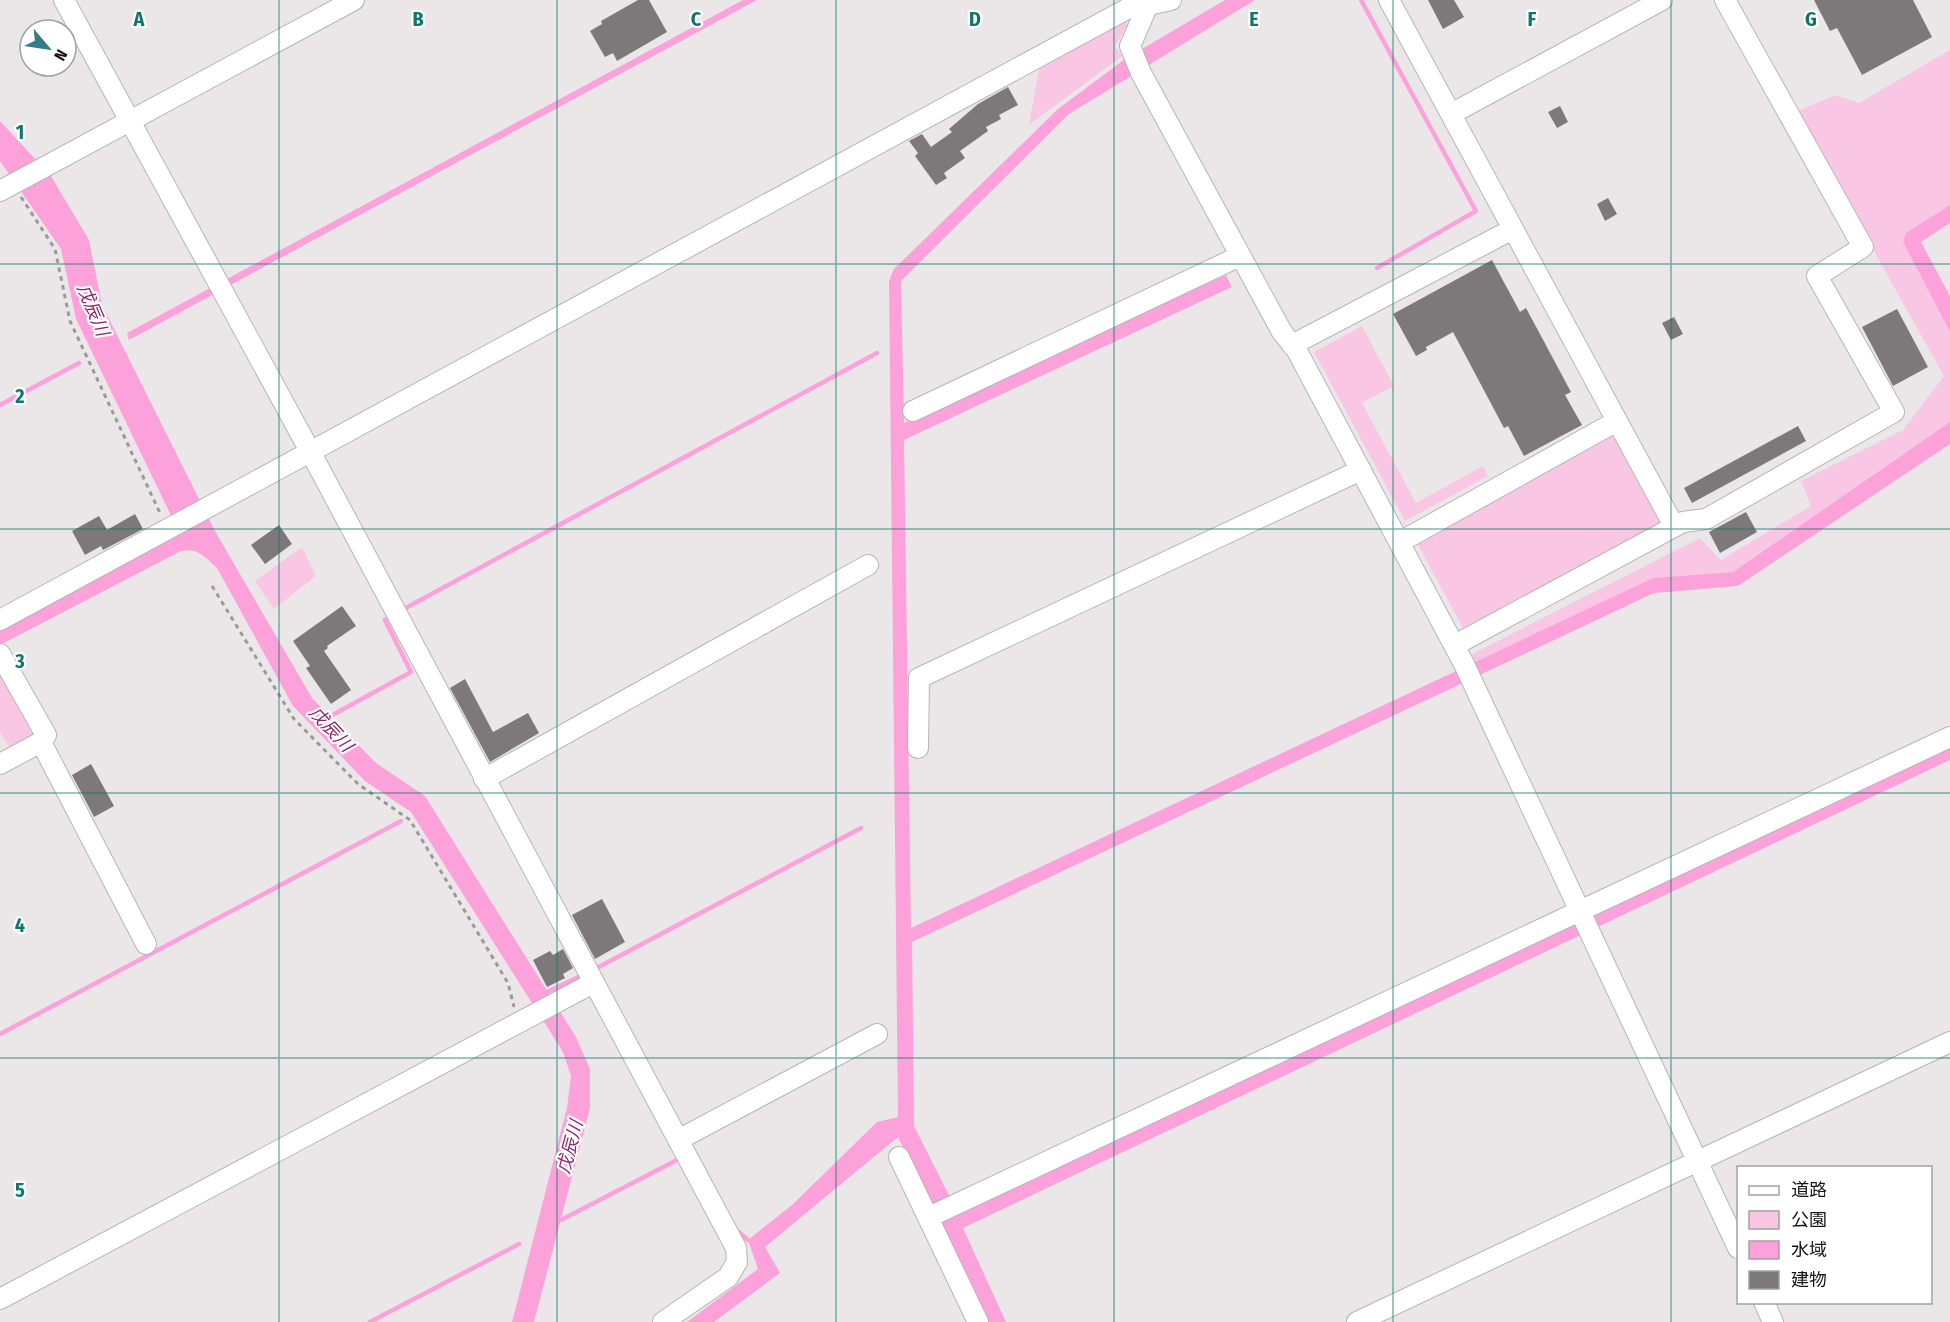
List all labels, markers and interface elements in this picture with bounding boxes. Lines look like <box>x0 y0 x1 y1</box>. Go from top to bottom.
text: A <box>133 7 146 31</box>
text: B <box>412 7 424 31</box>
text: C <box>691 7 702 31</box>
text: D <box>969 7 981 31</box>
text: E <box>1249 7 1259 31</box>
text: F <box>1528 7 1537 31</box>
text: G <box>1805 7 1817 31</box>
north arrow <box>18 18 78 78</box>
text: N <box>50 46 71 64</box>
text: 1 <box>16 120 24 144</box>
water label: 戊辰川 <box>72 281 114 341</box>
text: 2 <box>14 384 25 408</box>
text: 3 <box>14 649 25 673</box>
water label: 戊辰川 <box>305 702 359 758</box>
text: 4 <box>15 913 25 937</box>
water label: 戊辰川 <box>552 1116 588 1176</box>
legend <box>1737 1166 1932 1304</box>
text: 5 <box>15 1178 25 1202</box>
text: 道路 <box>1791 1179 1827 1201</box>
text: 公園 <box>1791 1209 1827 1231</box>
text: 水域 <box>1791 1239 1827 1261</box>
text: 建物 <box>1791 1269 1827 1291</box>

